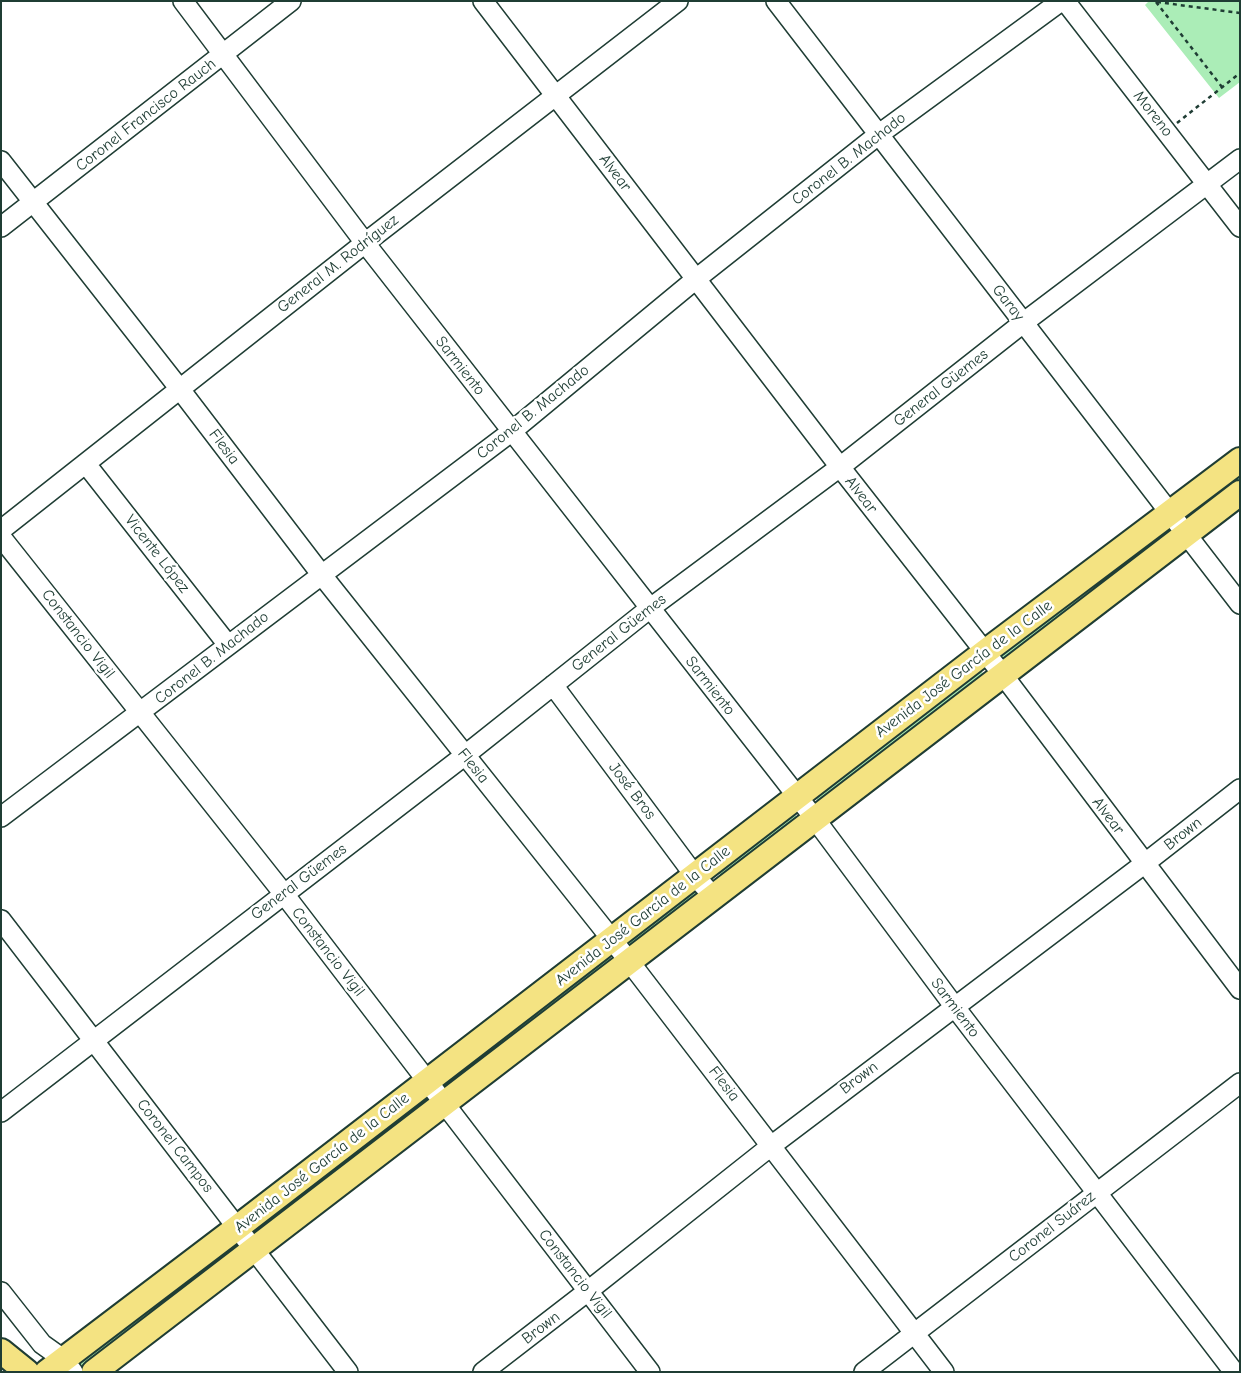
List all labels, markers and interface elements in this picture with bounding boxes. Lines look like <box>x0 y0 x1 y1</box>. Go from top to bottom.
street label: Coronel Francisco Rauch <box>72 54 220 176</box>
street label: Moreno <box>1129 87 1177 141</box>
street label: Coronel B. Machado <box>788 109 910 209</box>
street label: Alvear <box>595 151 635 195</box>
street label: General M. Rodríguez <box>274 211 402 317</box>
street label: Garay <box>988 281 1028 325</box>
street label: Sarmiento <box>431 333 489 399</box>
street label: General Güemes <box>890 345 992 431</box>
street label: Coronel B. Machado <box>473 361 593 463</box>
street label: Flesia <box>205 426 243 468</box>
street label: Alvear <box>841 473 881 517</box>
street label: Vicente López <box>121 511 193 597</box>
street label: Constancio Vigil <box>37 586 119 682</box>
street label: General Güemes <box>568 590 670 676</box>
street label: Avenida José García de la Calle <box>872 596 1056 742</box>
street label: Coronel B. Machado <box>151 608 273 708</box>
street label: Sarmiento <box>681 653 739 719</box>
street label: Flesia <box>453 745 493 787</box>
street label: José Bros <box>604 759 660 823</box>
street label: Alvear <box>1088 794 1128 838</box>
street label: Brown <box>1160 813 1206 855</box>
street label: General Güemes <box>247 840 351 924</box>
street label: Avenida José García de la Calle <box>552 842 734 990</box>
street label: Constancio Vigil <box>287 904 369 1000</box>
street label: Sarmiento <box>926 974 984 1042</box>
street label: Brown <box>836 1057 882 1099</box>
street label: Flesia <box>704 1063 744 1105</box>
street label: Avenida José García de la Calle <box>231 1089 413 1237</box>
street label: Coronel Campos <box>133 1095 217 1197</box>
street label: Coronel Suárez <box>1005 1187 1099 1267</box>
street label: Constancio Vigil <box>534 1226 616 1322</box>
street label: Brown <box>518 1307 564 1349</box>

